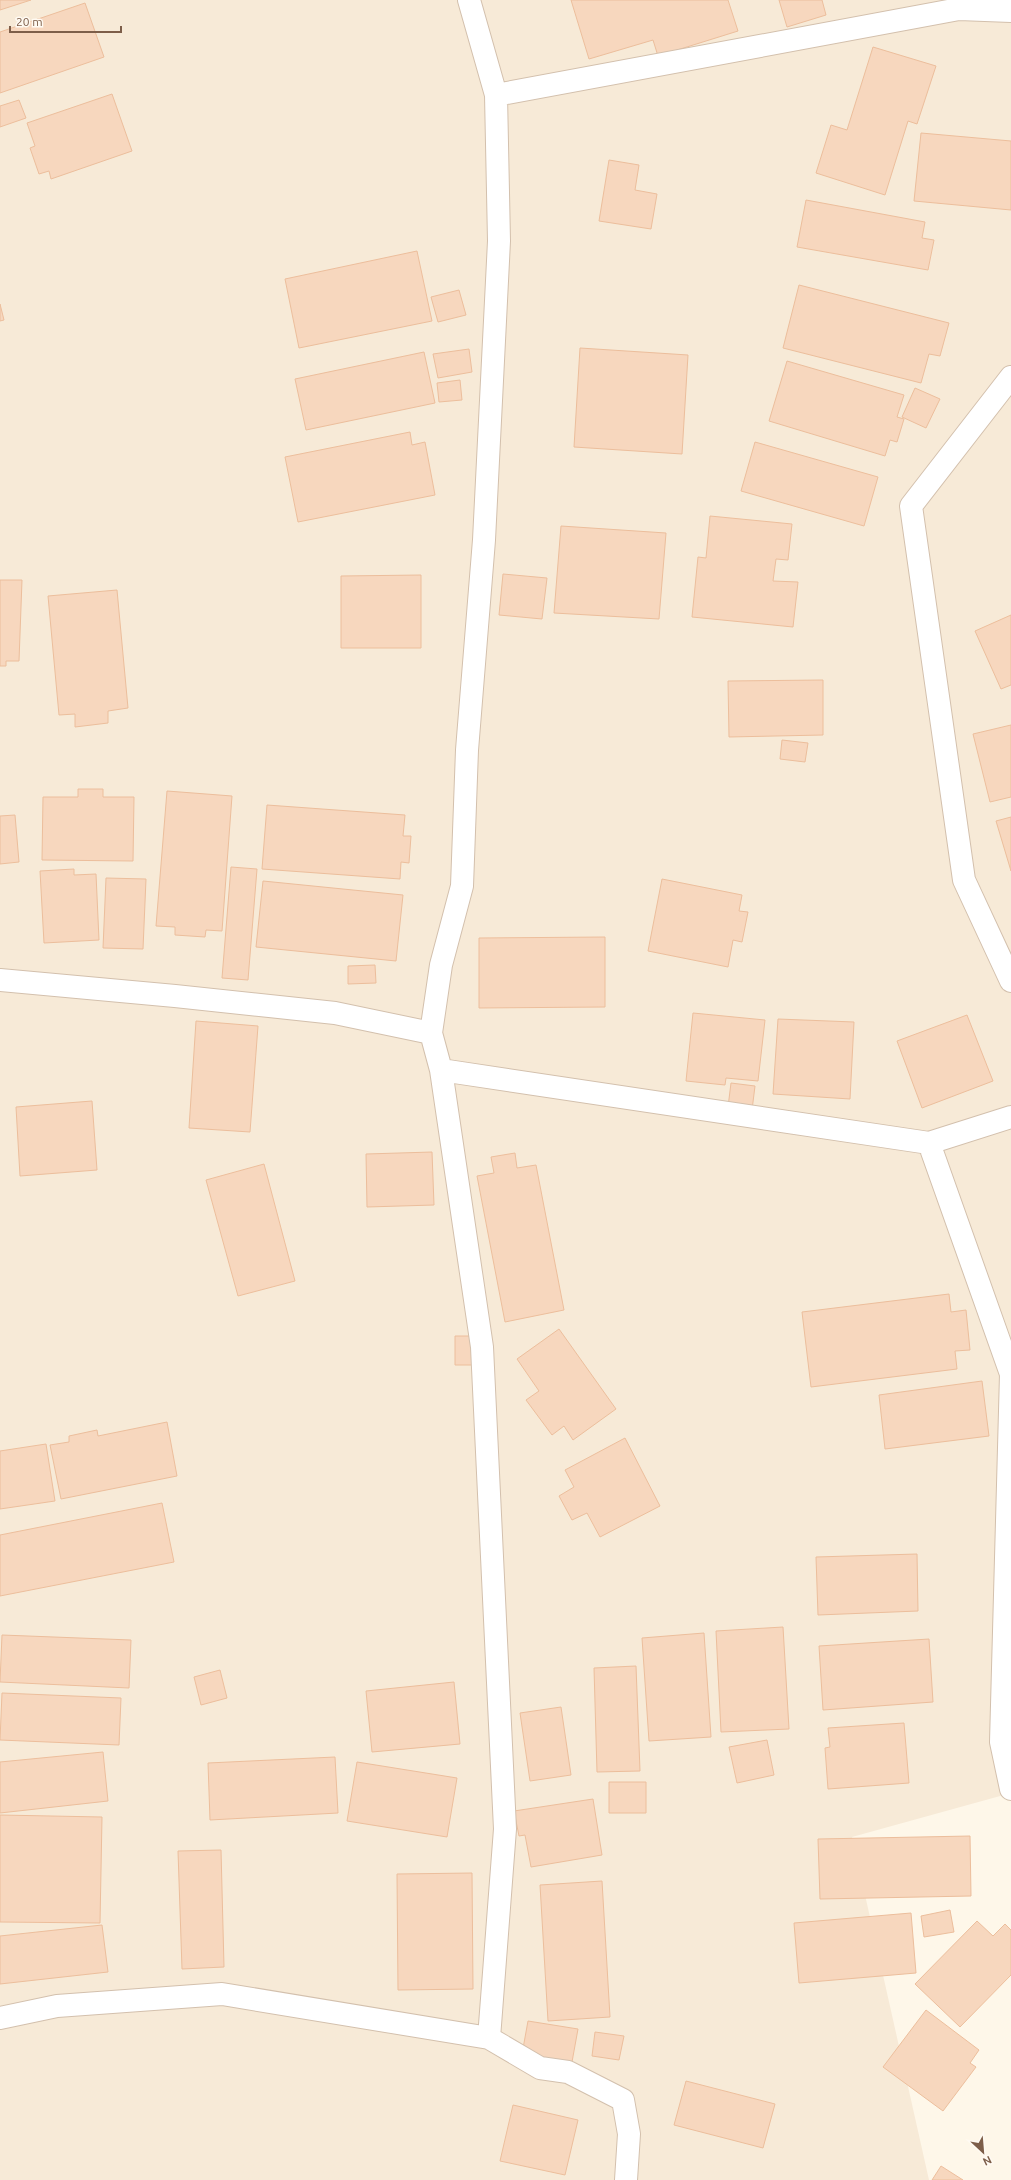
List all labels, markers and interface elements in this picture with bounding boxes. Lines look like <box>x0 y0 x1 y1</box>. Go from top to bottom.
scale bar <box>10 8 121 34</box>
text: 20 m <box>16 15 43 28</box>
north arrow <box>963 2132 1003 2172</box>
text: N <box>981 2154 994 2168</box>

